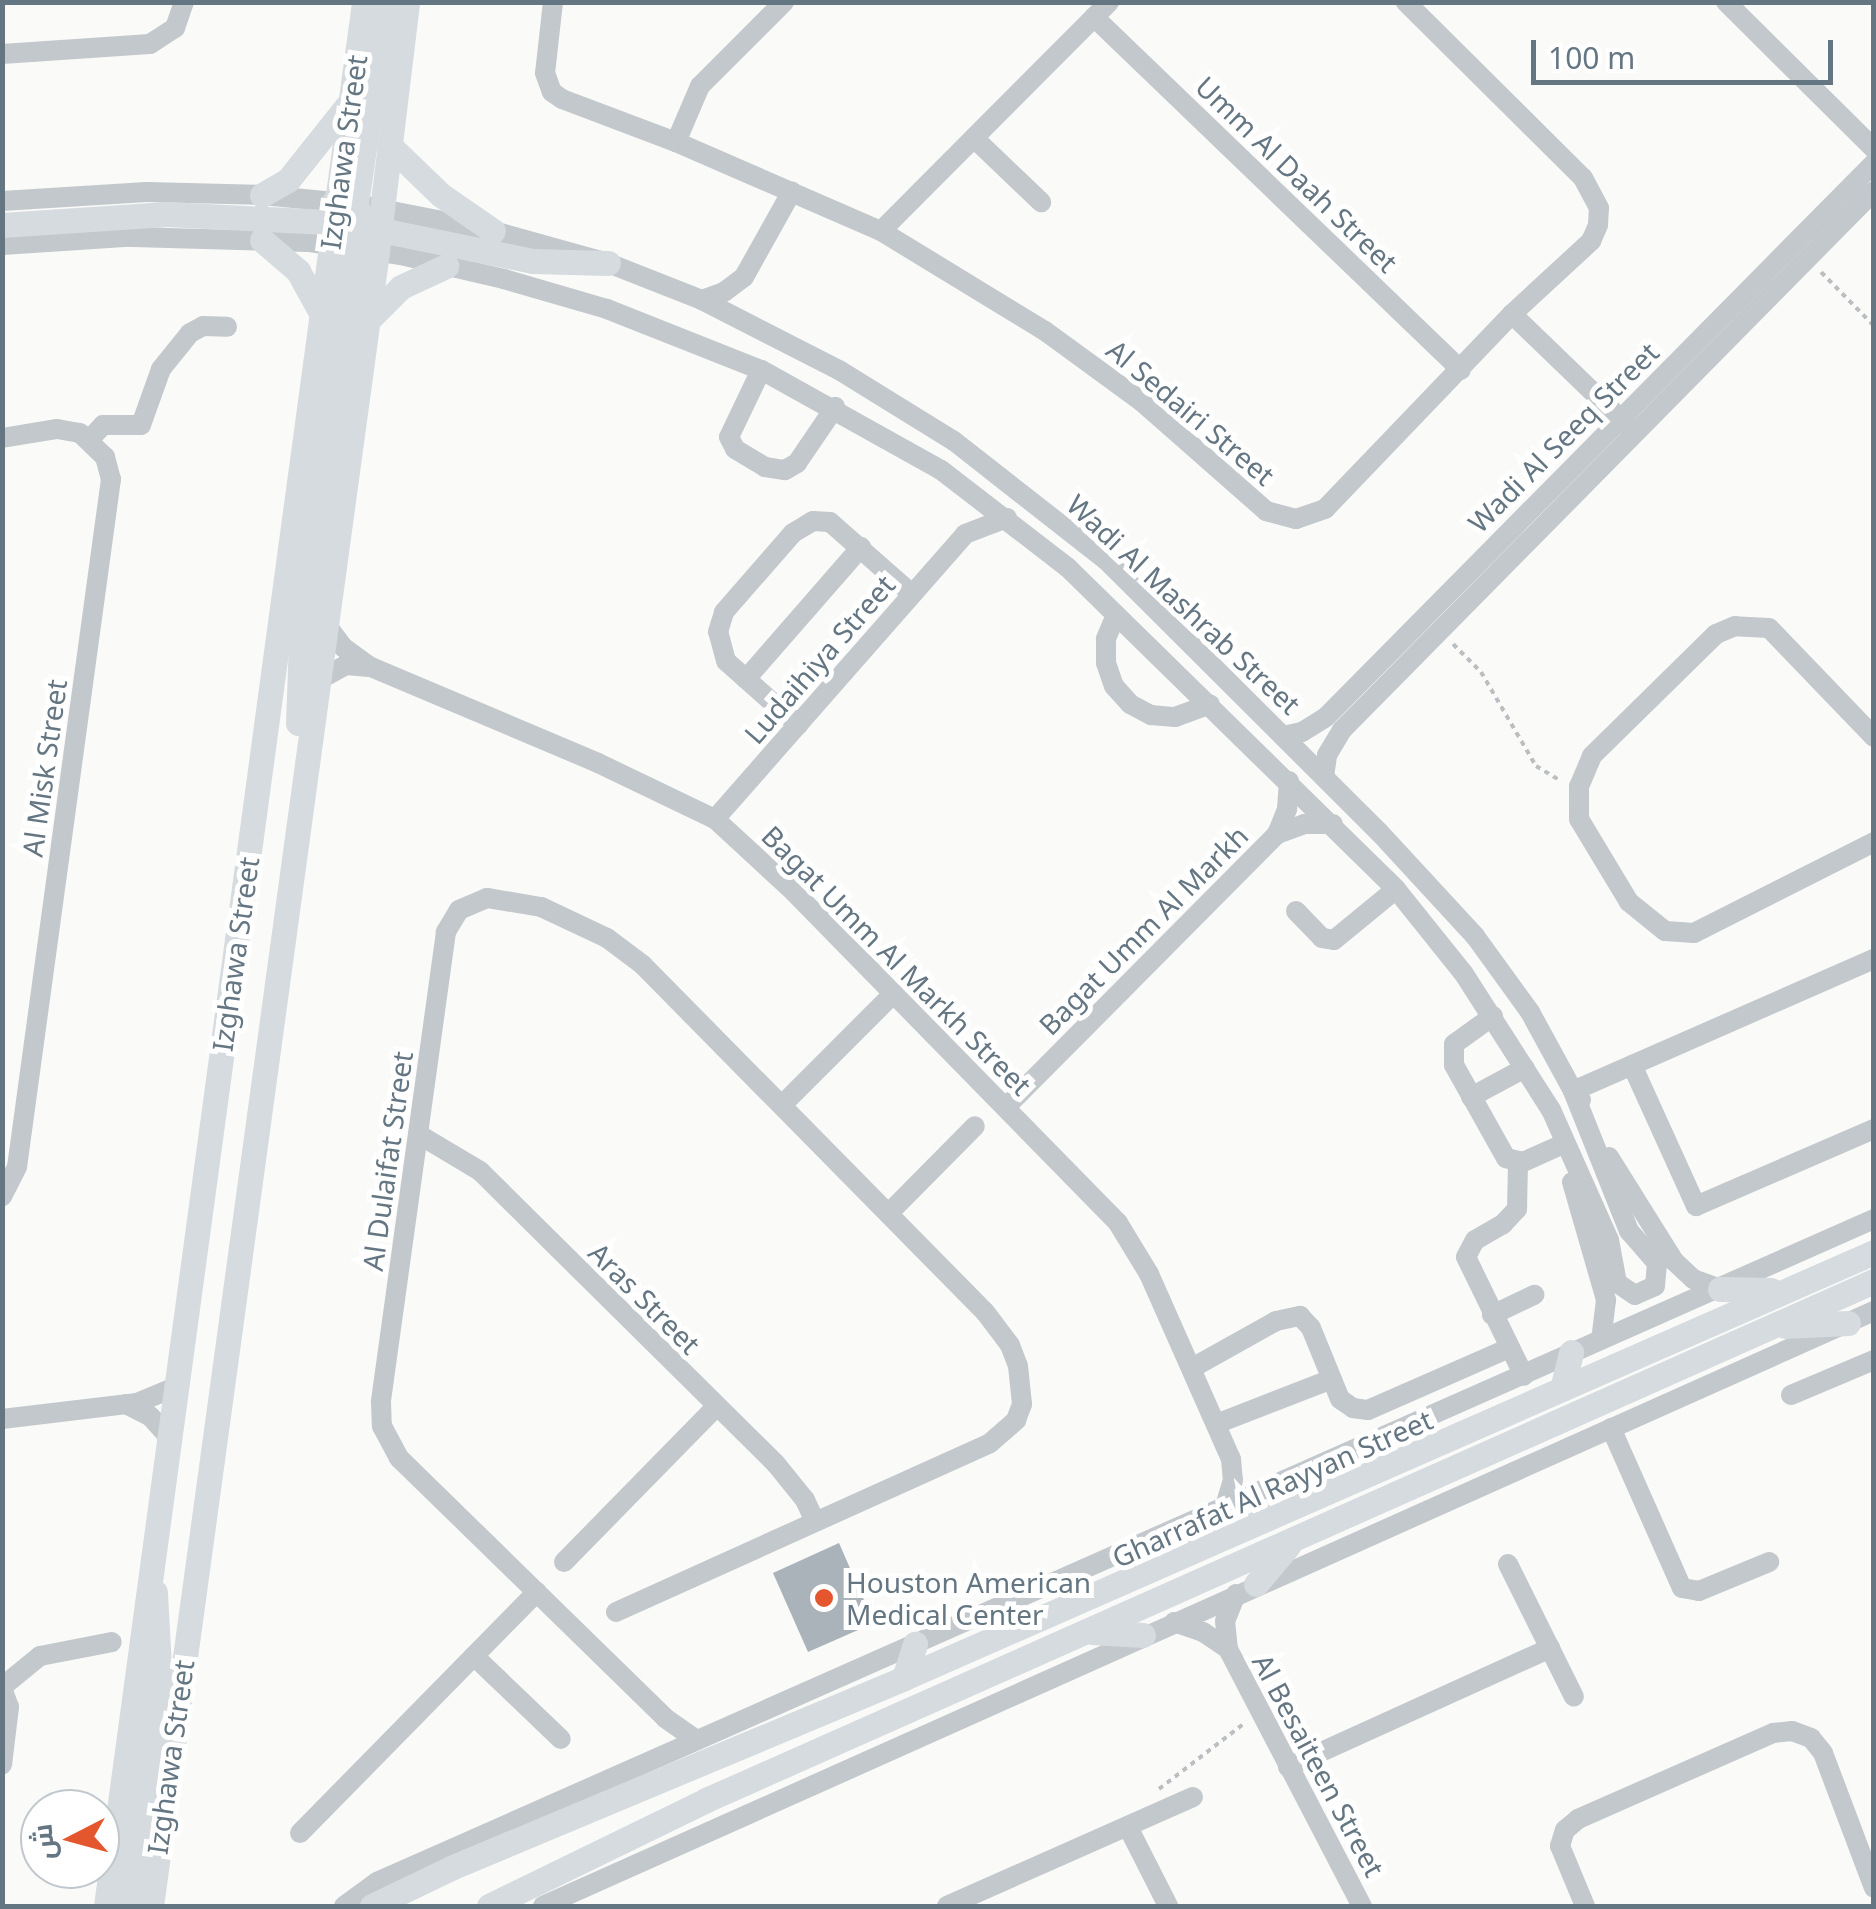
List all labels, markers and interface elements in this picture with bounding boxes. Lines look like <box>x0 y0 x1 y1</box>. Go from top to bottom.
scale bar <box>1536 20 1838 82</box>
text: 100 m <box>1548 37 1635 78</box>
street label: Izghawa Street <box>313 53 373 251</box>
street label: Umm Al Daah Street <box>1189 69 1405 279</box>
street label: Al Sedairi Street <box>1101 332 1281 492</box>
street label: Wadi Al Seeq Street <box>1461 335 1665 539</box>
street label: Wadi Al Mashrab Street <box>1060 487 1308 721</box>
street label: Ludaihiya Street <box>737 568 901 750</box>
street label: Al Misk Street <box>15 677 73 859</box>
street label: Bagat Umm Al Markh Street <box>755 818 1039 1102</box>
street label: Bagat Umm Al Markh <box>1032 819 1254 1041</box>
street label: Izghawa Street <box>205 855 265 1053</box>
street label: Al Dulaifat Street <box>355 1049 419 1273</box>
street label: Aras Street <box>582 1235 708 1361</box>
street label: Gharrafat Al Rayyan Street <box>1107 1402 1437 1574</box>
place label: Houston American Medical Center <box>846 1565 1091 1631</box>
marker: Houston American Medical Center <box>811 1585 837 1611</box>
street label: Al Besaiteen Street <box>1246 1648 1392 1882</box>
street label: Izghawa Street <box>140 1658 200 1856</box>
north arrow <box>20 1789 120 1889</box>
text: ش <box>21 1822 63 1862</box>

